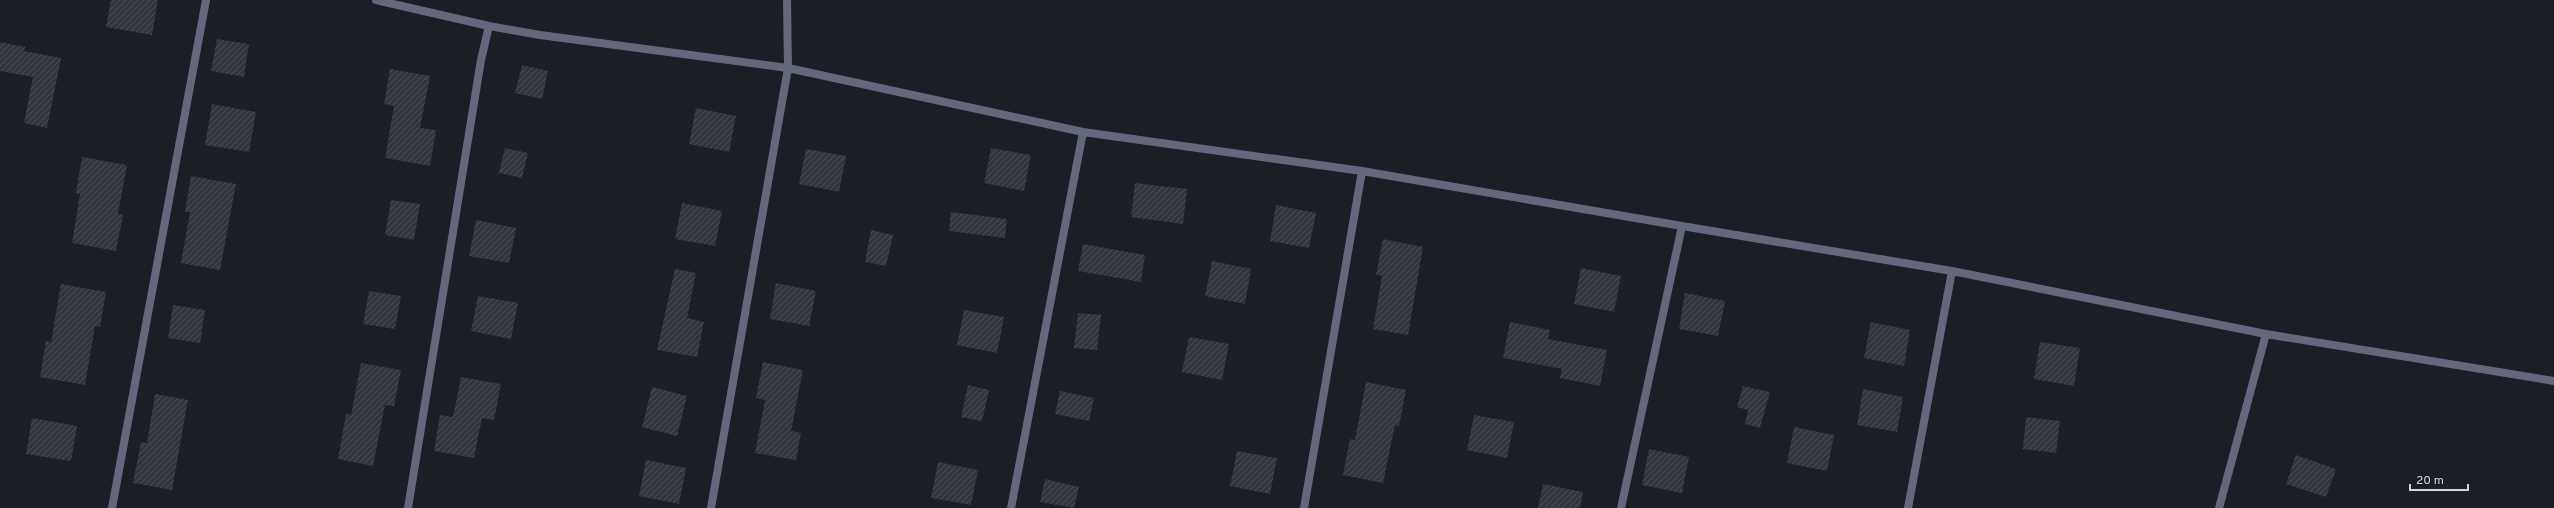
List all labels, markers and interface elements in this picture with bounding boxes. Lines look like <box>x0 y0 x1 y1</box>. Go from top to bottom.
scale bar <box>2410 466 2468 492</box>
text: 20 m <box>2416 473 2444 489</box>

